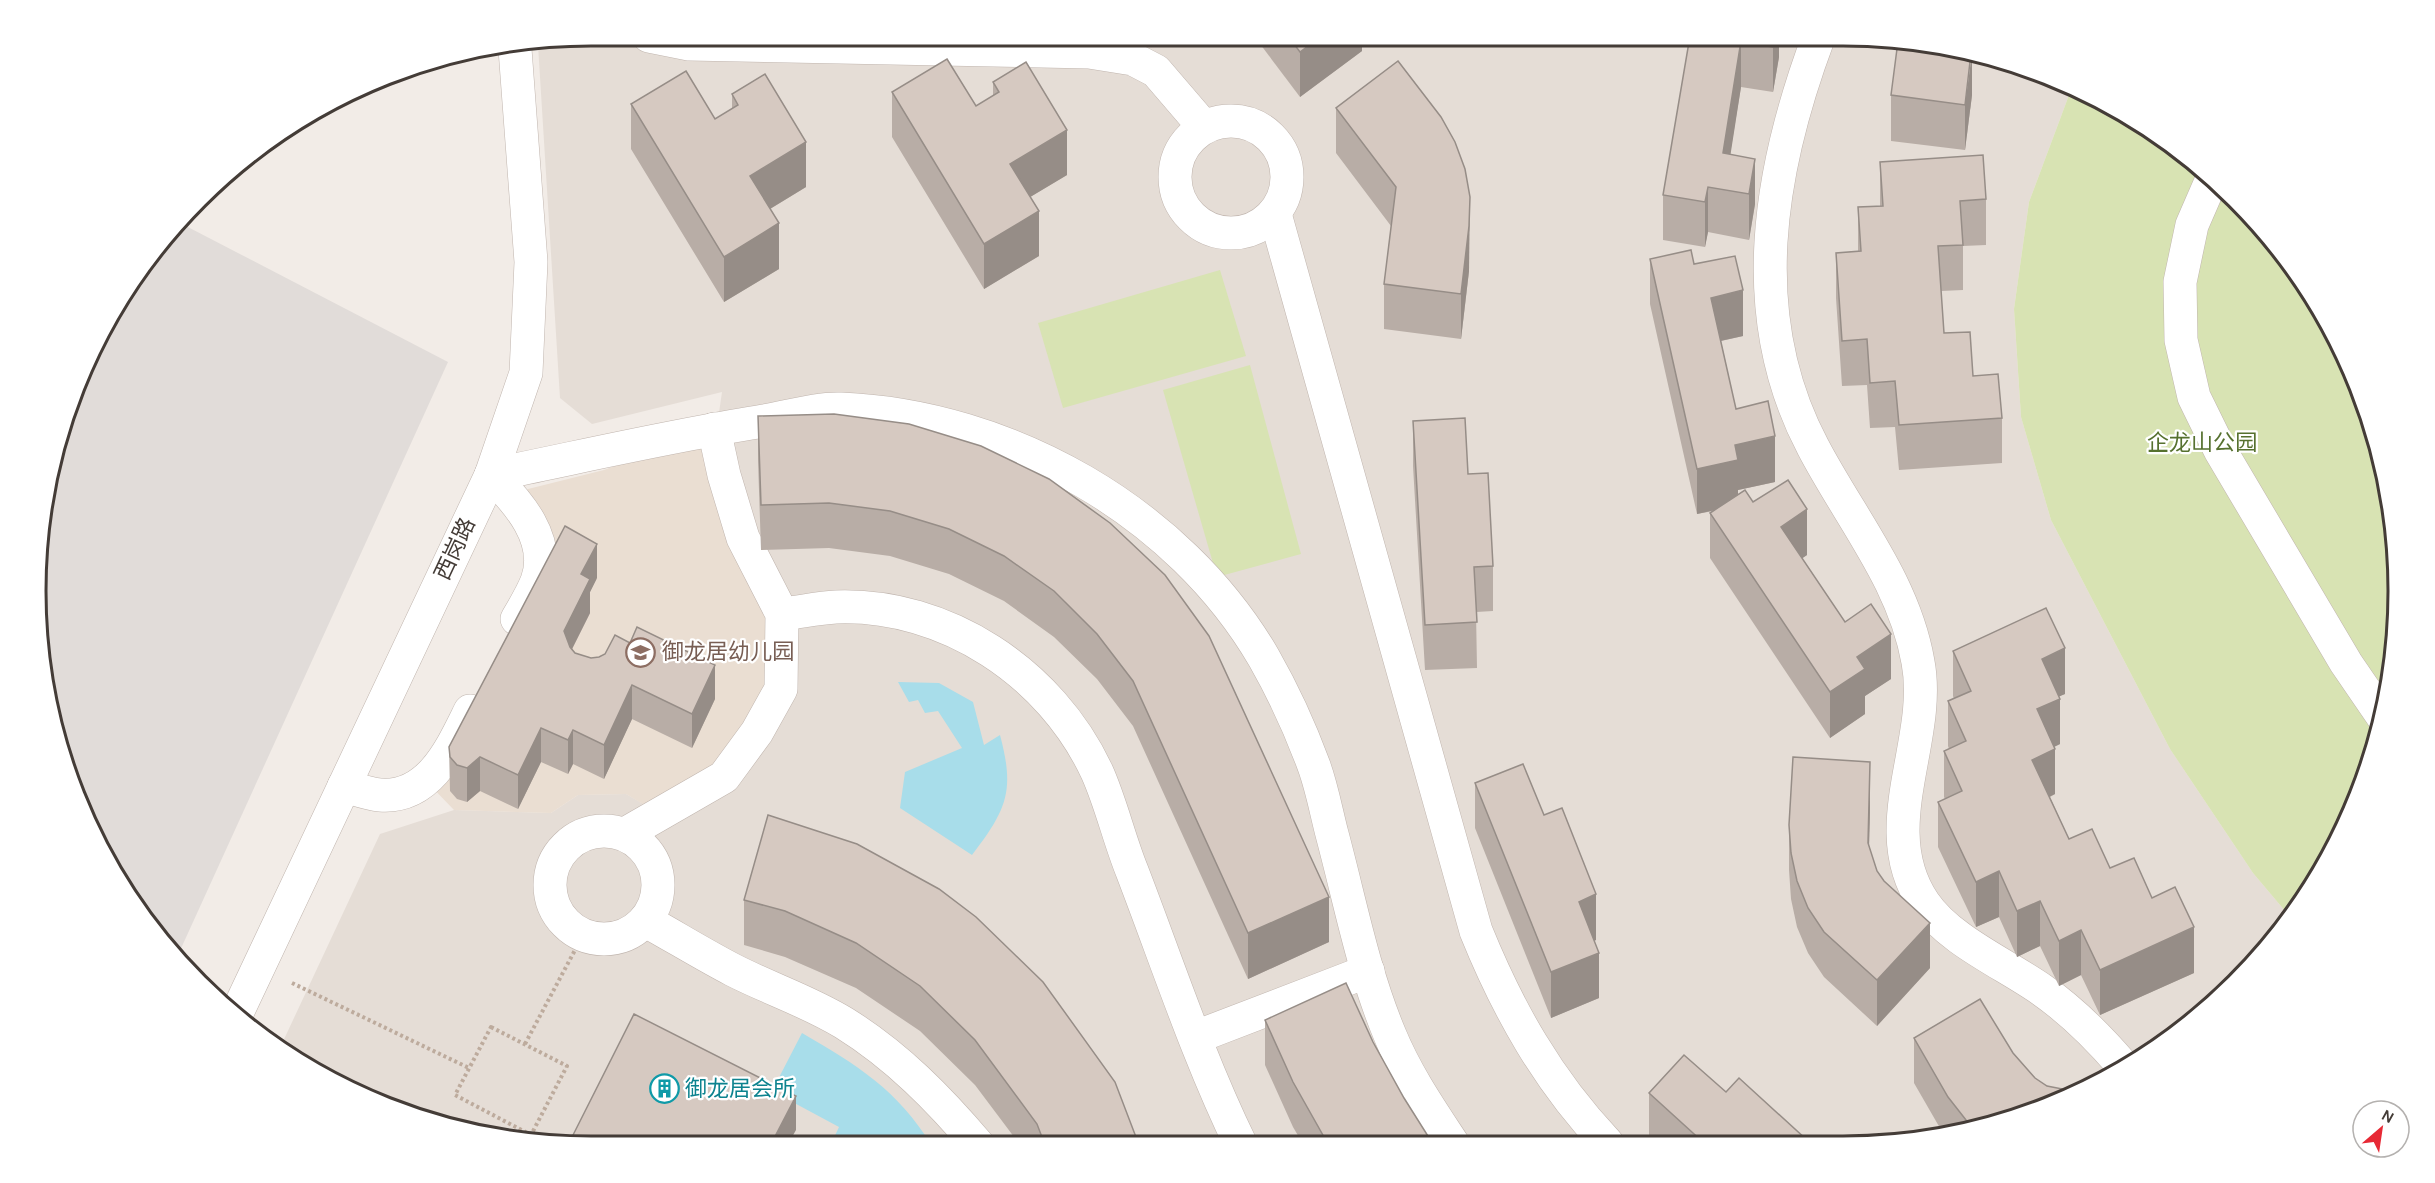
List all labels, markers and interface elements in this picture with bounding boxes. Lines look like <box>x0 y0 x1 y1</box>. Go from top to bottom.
park label: 企龙山公园 <box>2147 430 2257 456</box>
street label: 西岗路 <box>429 514 481 584</box>
school or university icon: 御龙居幼儿园 <box>625 636 657 668</box>
place label: 御龙居幼儿园 <box>662 639 794 665</box>
building icon: 御龙居会所 <box>648 1073 680 1105</box>
place label: 御龙居会所 <box>685 1076 795 1102</box>
north arrow <box>2351 1099 2411 1159</box>
text: N <box>2378 1105 2398 1127</box>

